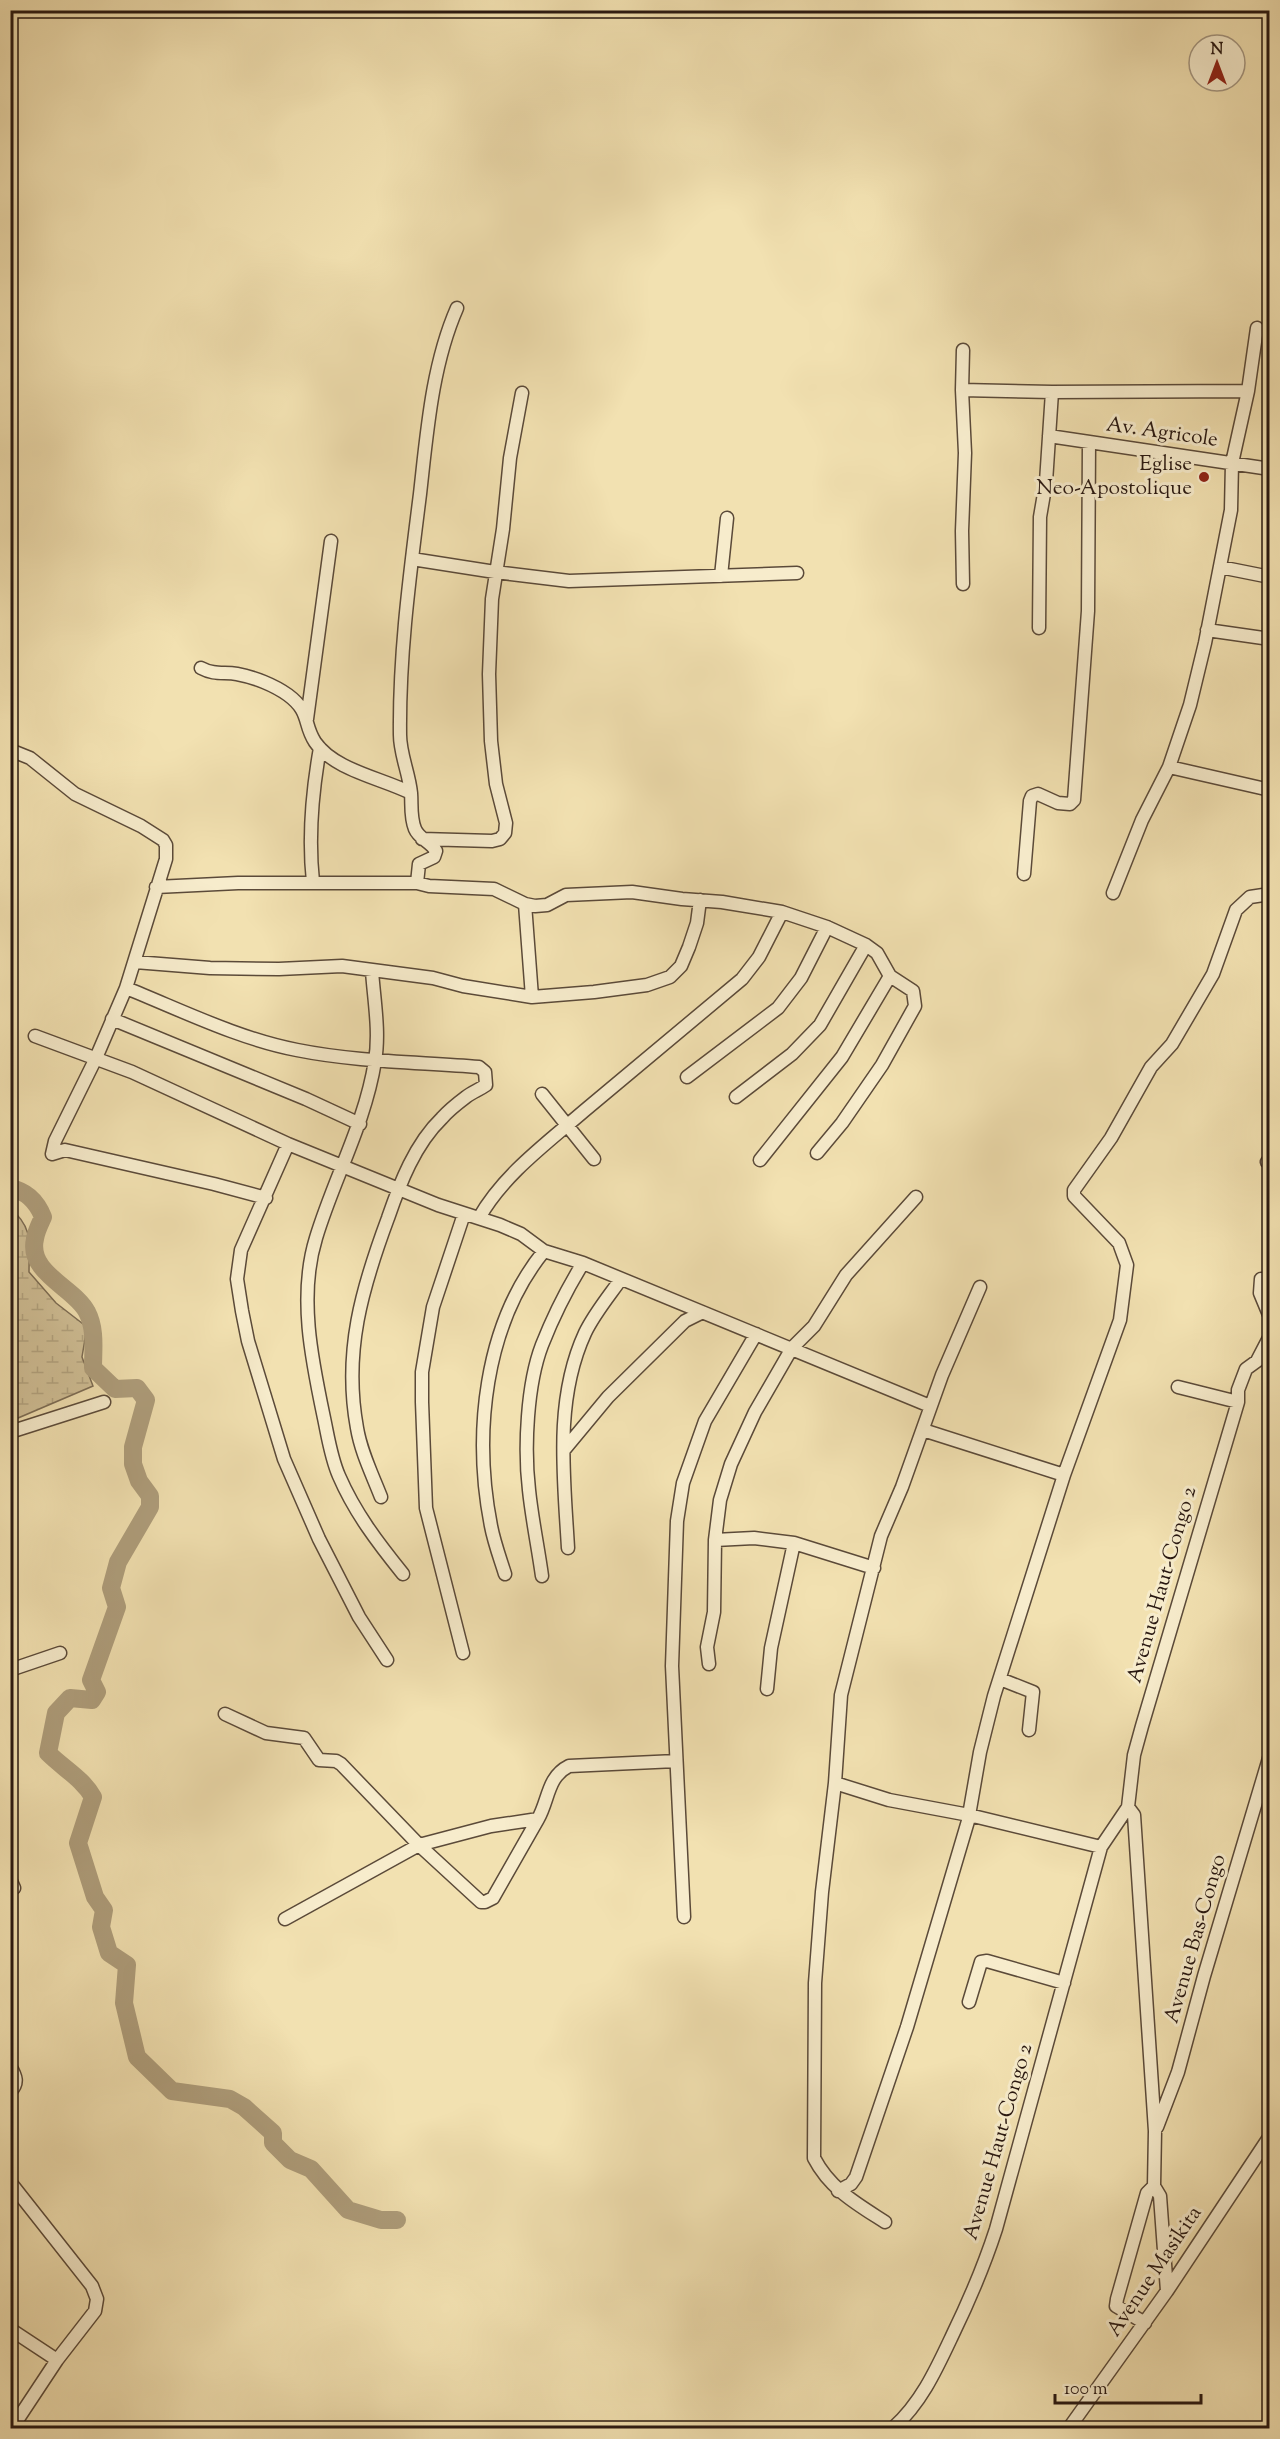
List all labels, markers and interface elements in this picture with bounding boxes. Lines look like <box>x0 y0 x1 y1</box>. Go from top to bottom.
north arrow <box>1187 33 1247 93</box>
text: N <box>1211 39 1224 62</box>
street label: Av. Agricole <box>1104 410 1220 456</box>
place label: Eglise Neo-Apostolique <box>1036 450 1192 504</box>
marker: Eglise Neo-Apostolique <box>1197 470 1211 484</box>
street label: Avenue Haut-Congo 2 <box>1121 1483 1205 1687</box>
street label: Avenue Bas-Congo <box>1158 1851 1234 2027</box>
street label: Avenue Haut-Congo 2 <box>957 2040 1041 2244</box>
street label: Avenue Masikita <box>1100 2200 1210 2343</box>
scale bar <box>1055 2367 1200 2405</box>
text: 100 m <box>1064 2377 1108 2403</box>

